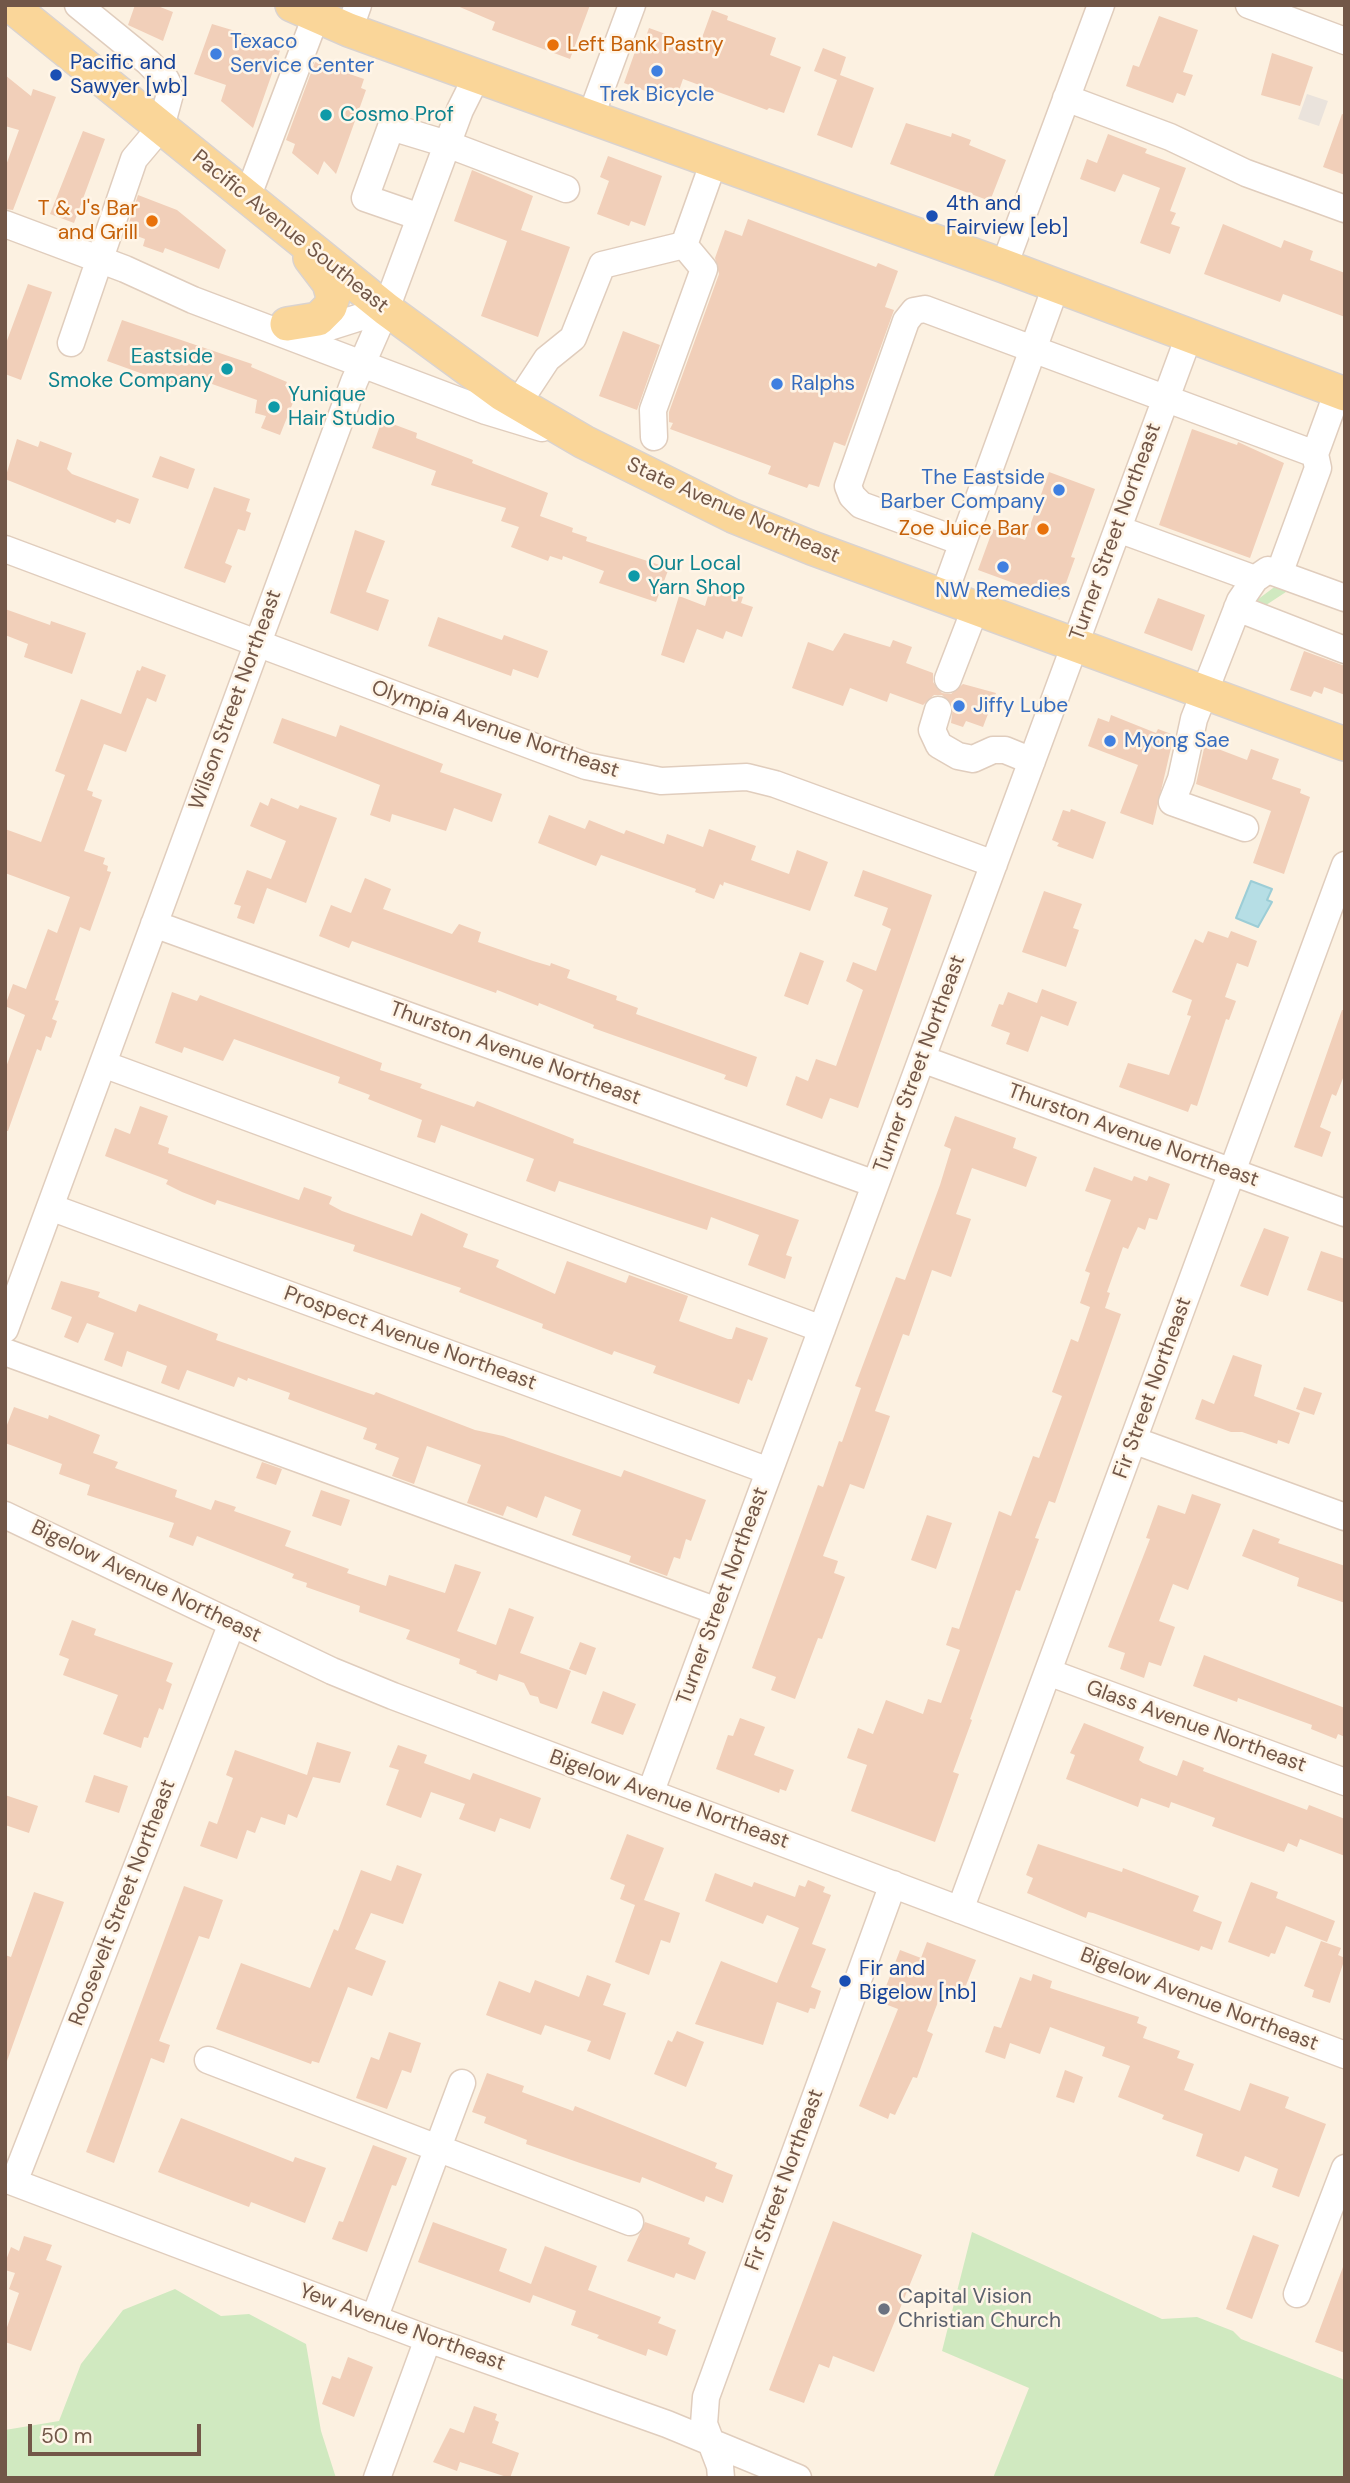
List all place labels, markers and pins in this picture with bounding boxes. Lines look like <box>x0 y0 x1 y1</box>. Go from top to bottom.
place label: Texaco Service Center <box>230 29 374 79</box>
place label: Left Bank Pastry <box>567 32 724 58</box>
marker: Left Bank Pastry <box>545 37 561 53</box>
marker: Texaco Service Center <box>208 46 224 62</box>
place label: Pacific and Sawyer [wb] <box>70 50 188 100</box>
marker: Trek Bicycle <box>649 63 665 79</box>
marker: Pacific and Sawyer [wb] <box>48 67 64 83</box>
place label: Trek Bicycle <box>599 82 715 108</box>
place label: Cosmo Prof <box>340 102 454 128</box>
marker: Cosmo Prof <box>318 107 334 123</box>
place label: 4th and Fairview [eb] <box>946 191 1068 241</box>
place label: T & J's Bar and Grill <box>38 196 138 246</box>
marker: 4th and Fairview [eb] <box>924 208 940 224</box>
marker: T & J's Bar and Grill <box>144 213 160 229</box>
place label: Eastside Smoke Company <box>48 344 213 394</box>
marker: Eastside Smoke Company <box>219 361 235 377</box>
place label: Ralphs <box>791 371 855 397</box>
marker: Ralphs <box>769 376 785 392</box>
place label: Yunique Hair Studio <box>288 382 395 432</box>
marker: Yunique Hair Studio <box>266 399 282 415</box>
place label: The Eastside Barber Company <box>881 465 1045 515</box>
marker: The Eastside Barber Company <box>1051 482 1067 498</box>
place label: Zoe Juice Bar <box>899 516 1029 542</box>
marker: Zoe Juice Bar <box>1035 521 1051 537</box>
place label: Our Local Yarn Shop <box>648 551 745 601</box>
marker: NW Remedies <box>995 559 1011 575</box>
marker: Our Local Yarn Shop <box>626 568 642 584</box>
place label: NW Remedies <box>935 578 1071 604</box>
place label: Jiffy Lube <box>973 693 1068 719</box>
marker: Jiffy Lube <box>951 698 967 714</box>
place label: Myong Sae <box>1124 728 1230 754</box>
marker: Myong Sae <box>1102 733 1118 749</box>
place label: Fir and Bigelow [nb] <box>859 1956 977 2006</box>
marker: Fir and Bigelow [nb] <box>837 1973 853 1989</box>
place label: Capital Vision Christian Church <box>898 2284 1061 2334</box>
marker: Capital Vision Christian Church <box>876 2301 892 2317</box>

